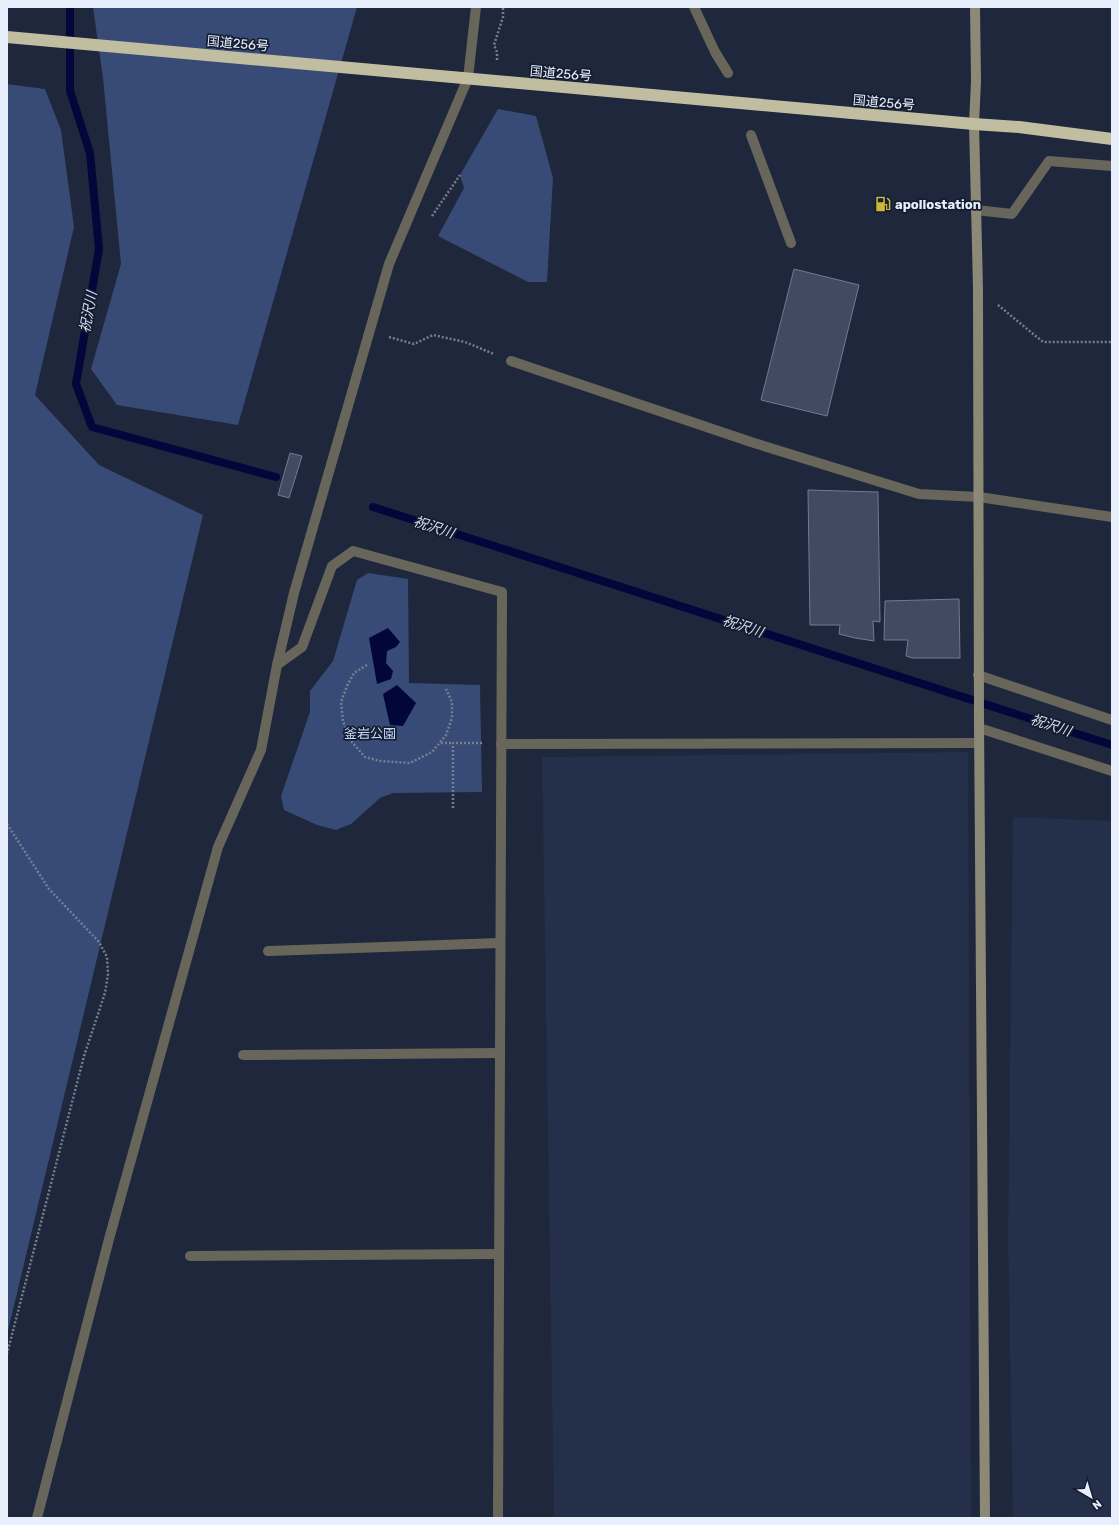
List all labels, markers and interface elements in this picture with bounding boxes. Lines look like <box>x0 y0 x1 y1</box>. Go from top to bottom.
street label: 国道256号 <box>206 33 270 54</box>
street label: 国道256号 <box>529 63 593 84</box>
street label: 国道256号 <box>852 92 916 113</box>
fuel station icon: apollostation <box>874 195 892 213</box>
place label: apollostation <box>895 197 981 212</box>
water label: 祝沢川 <box>76 288 101 334</box>
water label: 祝沢川 <box>411 513 458 543</box>
water label: 祝沢川 <box>720 612 767 642</box>
water label: 祝沢川 <box>1028 711 1075 741</box>
park label: 釜岩公園 <box>344 726 396 741</box>
north arrow <box>1071 1477 1111 1517</box>
text: N <box>1090 1497 1104 1512</box>

